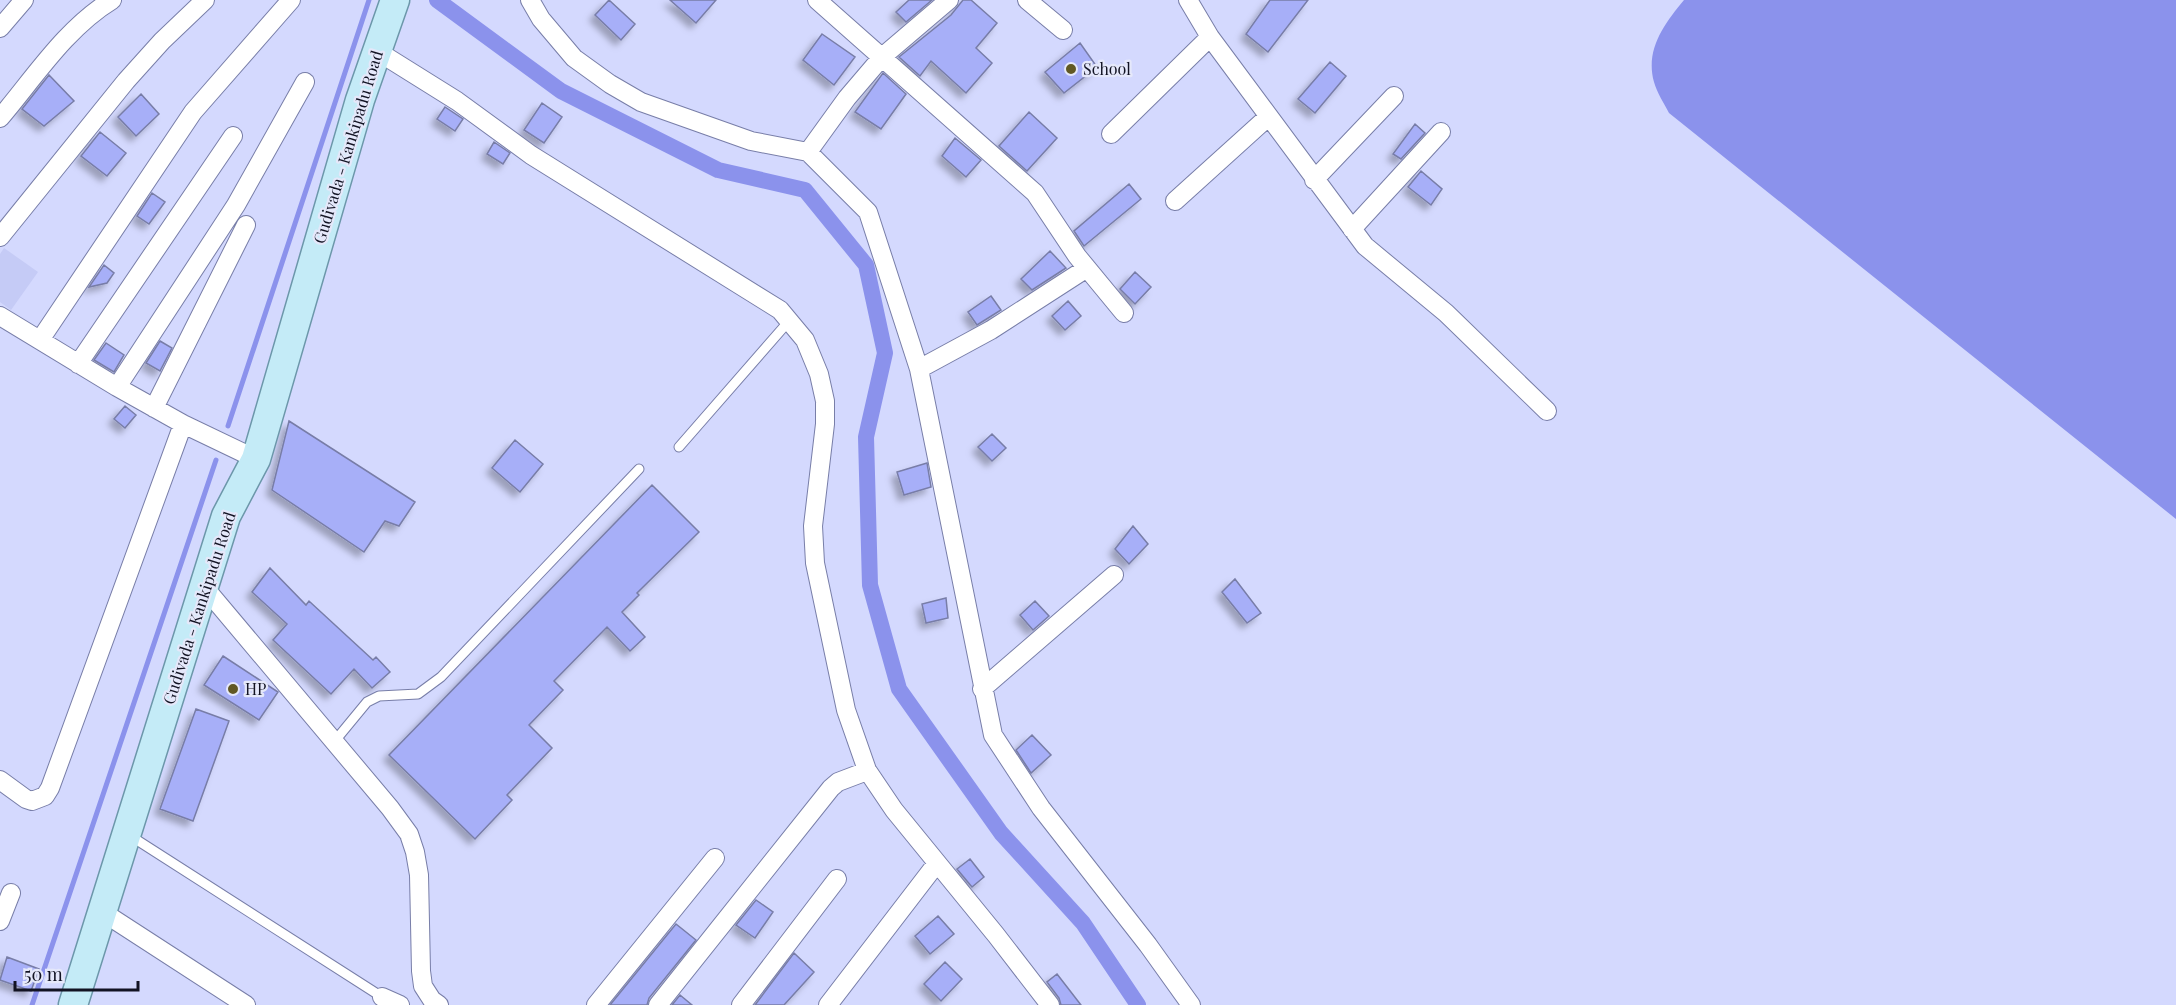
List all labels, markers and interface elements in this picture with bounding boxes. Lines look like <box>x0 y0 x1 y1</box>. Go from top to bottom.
street label: Gudivada - Kankipadu Road <box>308 48 387 246</box>
place label: School <box>1083 58 1131 79</box>
marker: School <box>1064 62 1078 76</box>
street label: Gudivada - Kankipadu Road <box>157 509 240 707</box>
place label: HP <box>245 678 266 699</box>
marker: HP <box>226 682 240 696</box>
scale bar <box>15 954 138 992</box>
text: 50 m <box>24 962 63 986</box>

